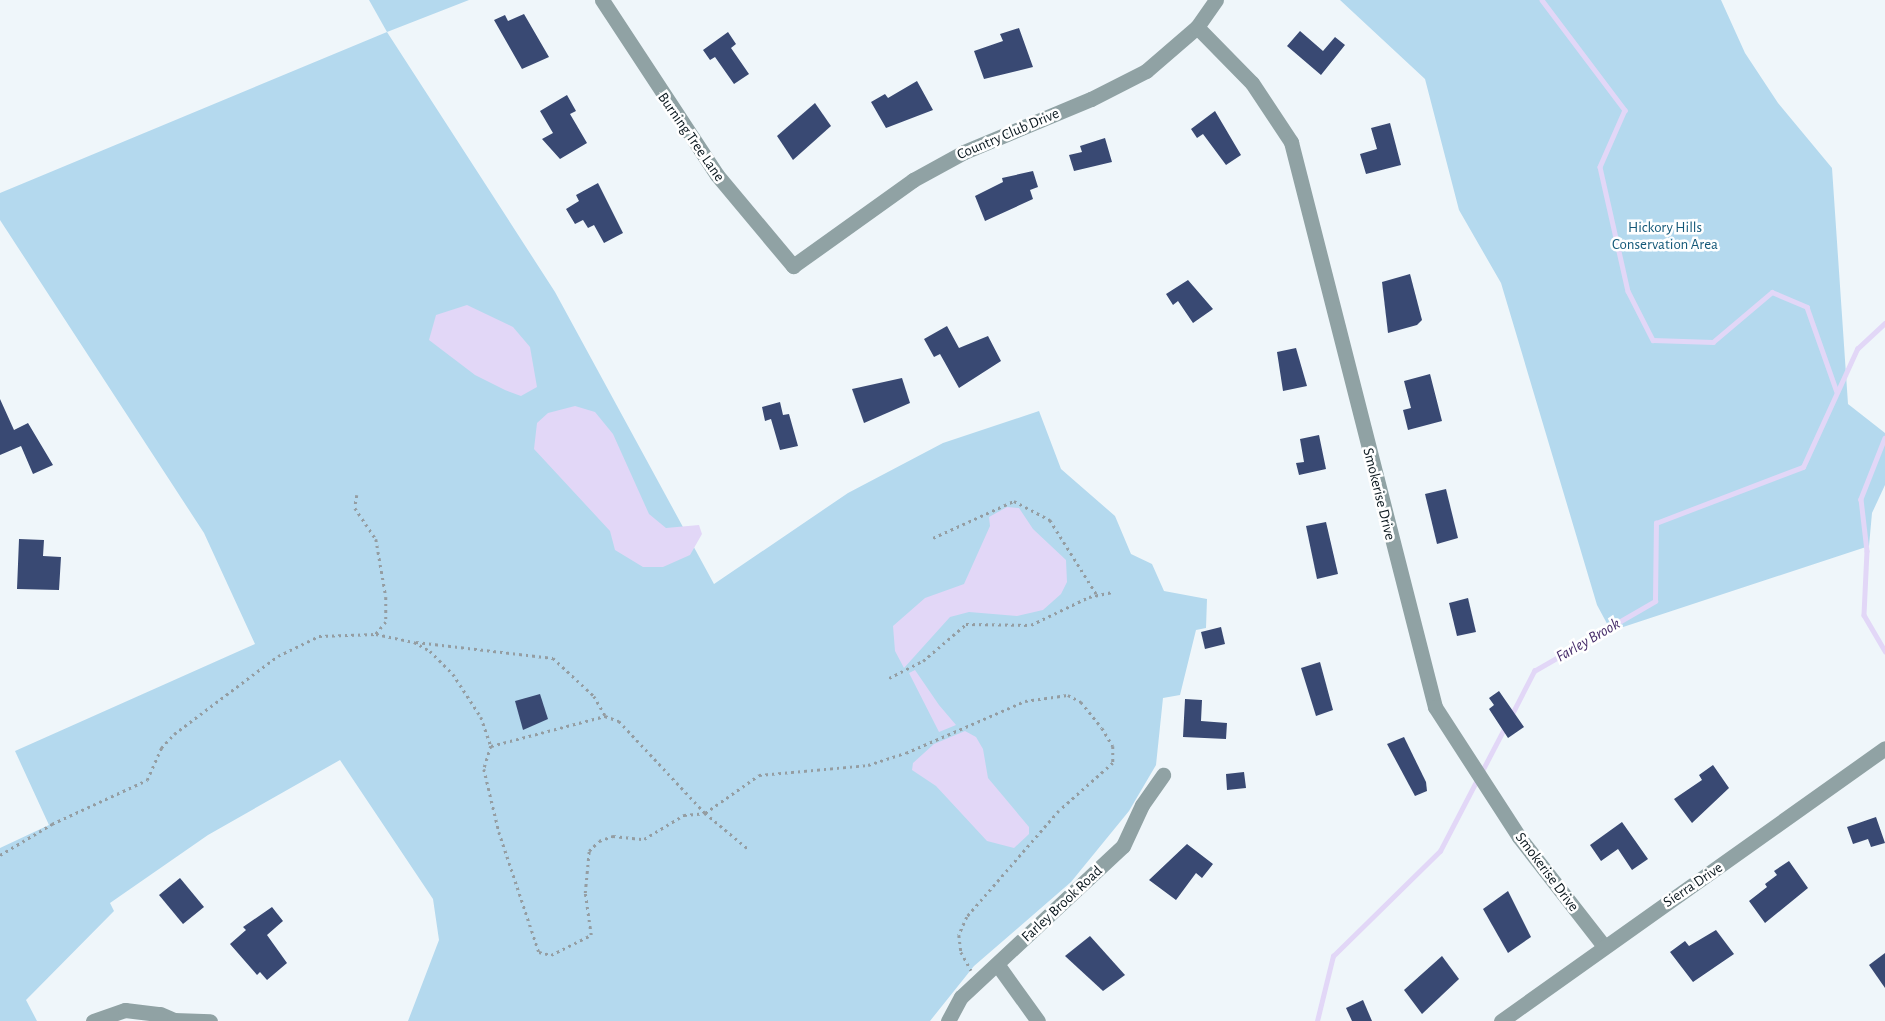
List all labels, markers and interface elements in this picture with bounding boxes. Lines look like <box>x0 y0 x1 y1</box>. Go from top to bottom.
street label: Burning Tree Lane <box>654 89 728 185</box>
street label: Country Club Drive <box>954 104 1062 164</box>
park label: Hickory Hills Conservation Area <box>1612 218 1718 253</box>
street label: Smokerise Drive <box>1359 446 1399 542</box>
water label: Farley Brook <box>1552 614 1624 666</box>
street label: Smokerise Drive <box>1511 829 1583 915</box>
street label: Sierra Drive <box>1660 859 1726 911</box>
street label: Farley Brook Road <box>1018 862 1106 946</box>

